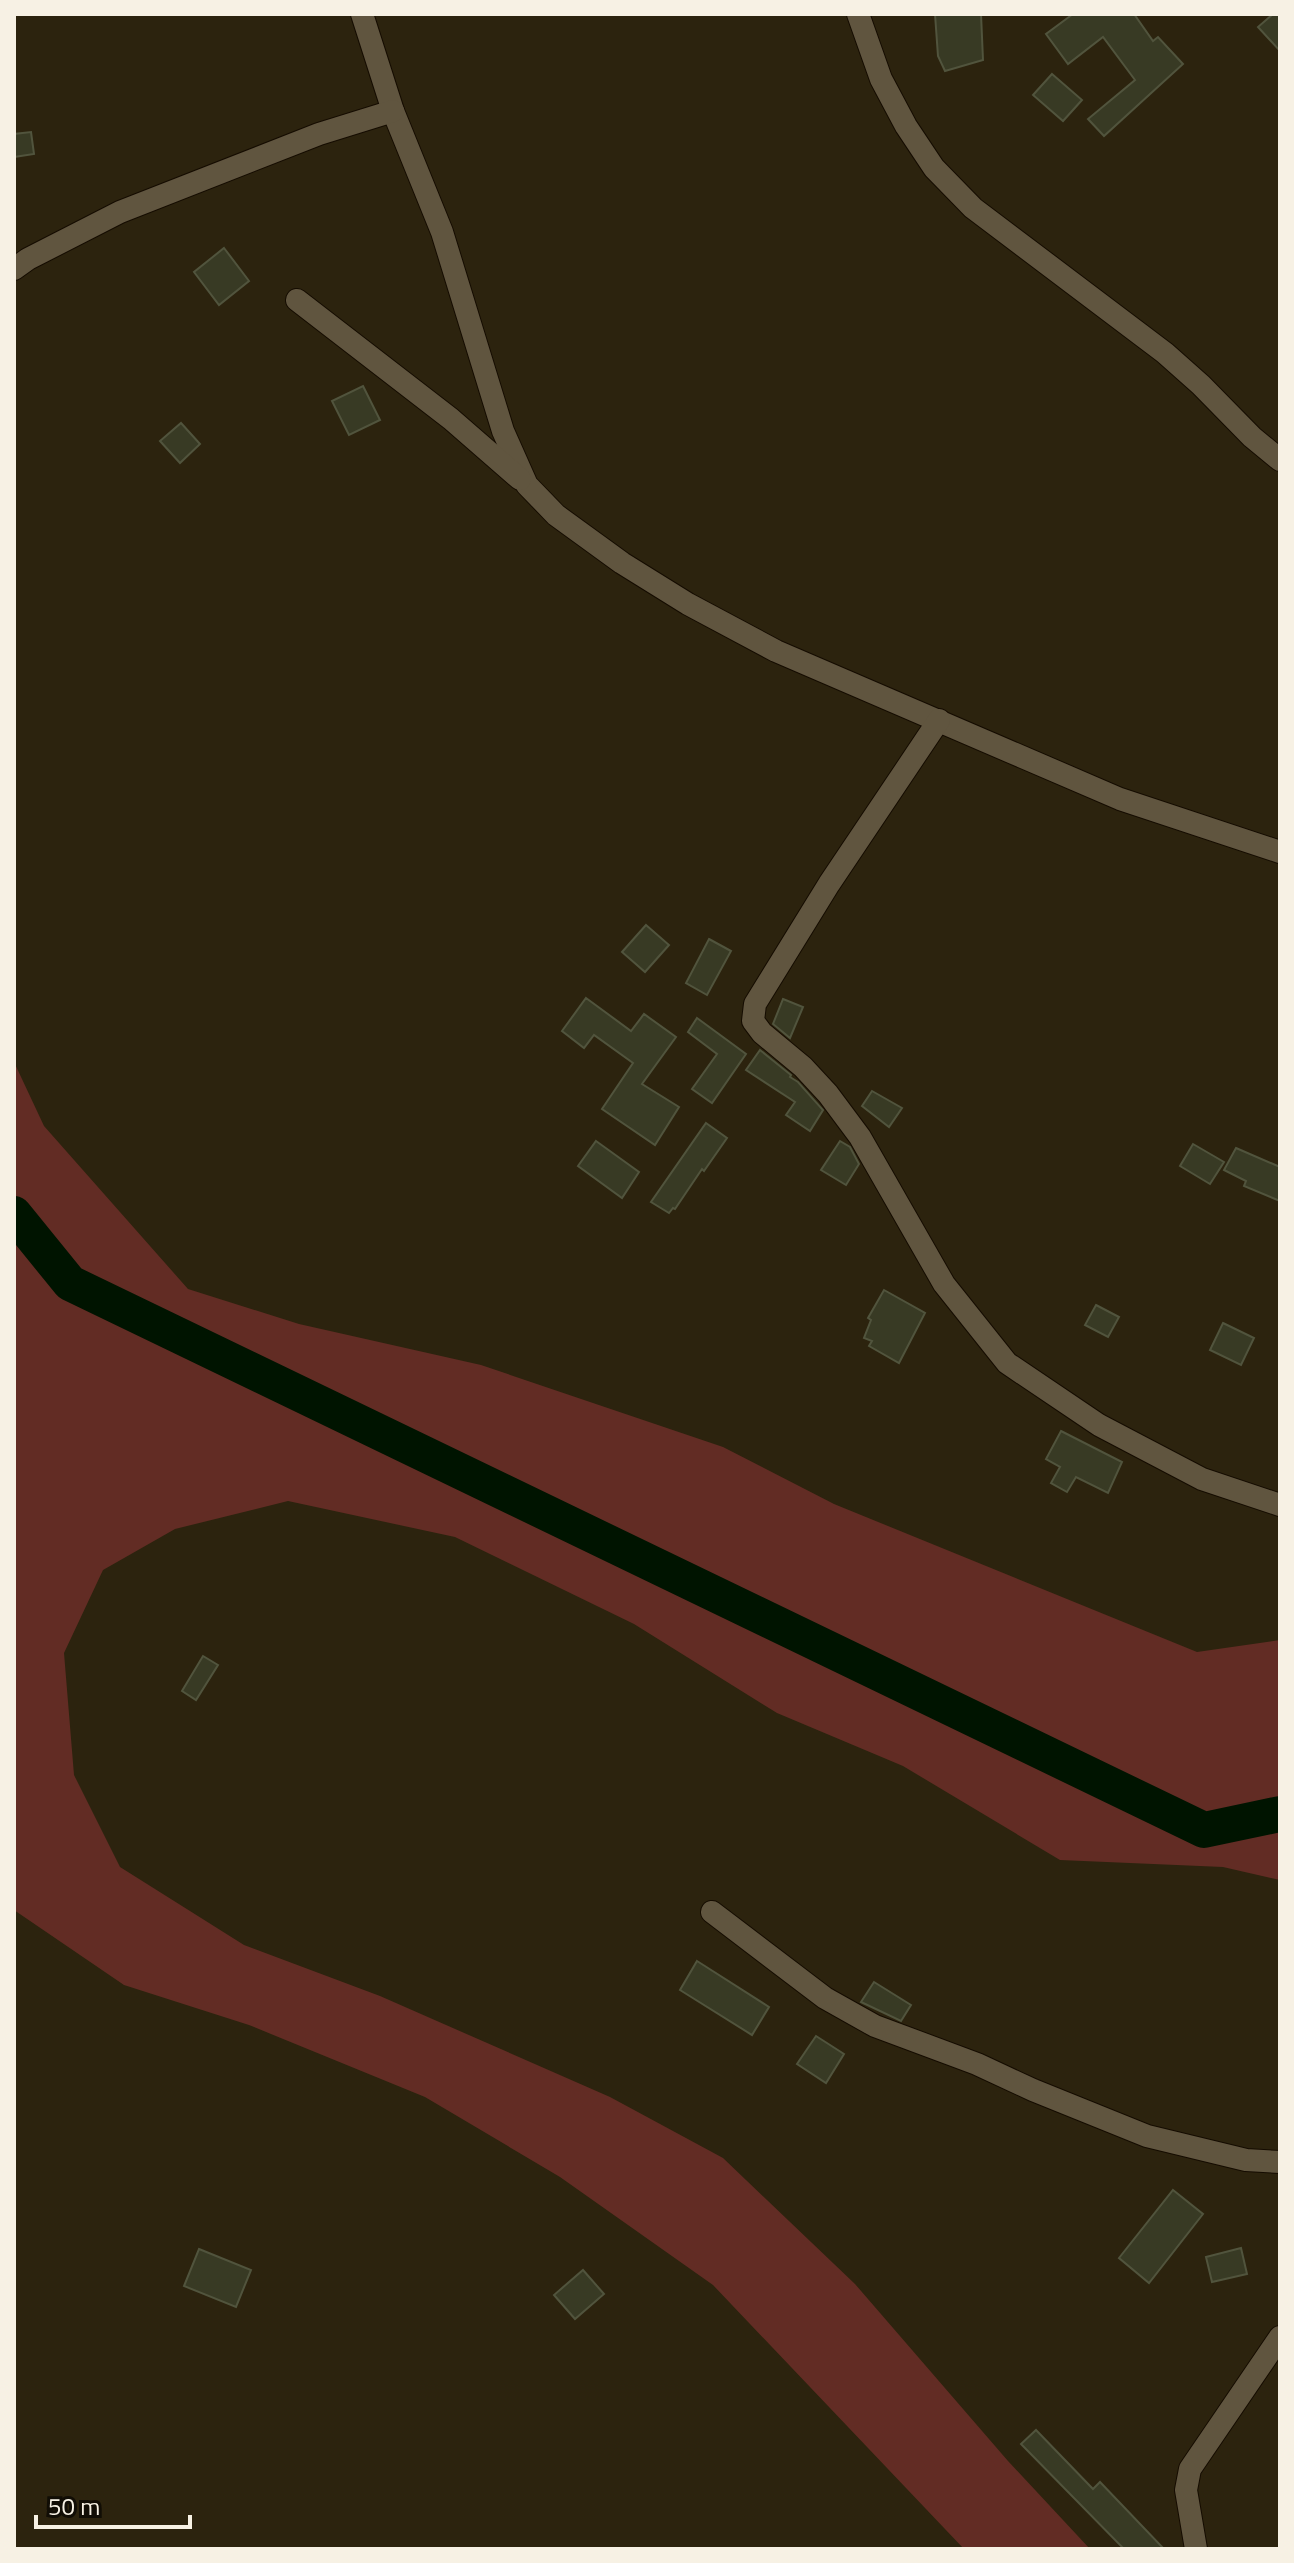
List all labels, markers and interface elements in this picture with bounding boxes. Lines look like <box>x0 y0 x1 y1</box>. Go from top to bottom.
scale bar <box>36 2479 190 2529</box>
text: 50 m <box>48 2488 100 2524</box>

